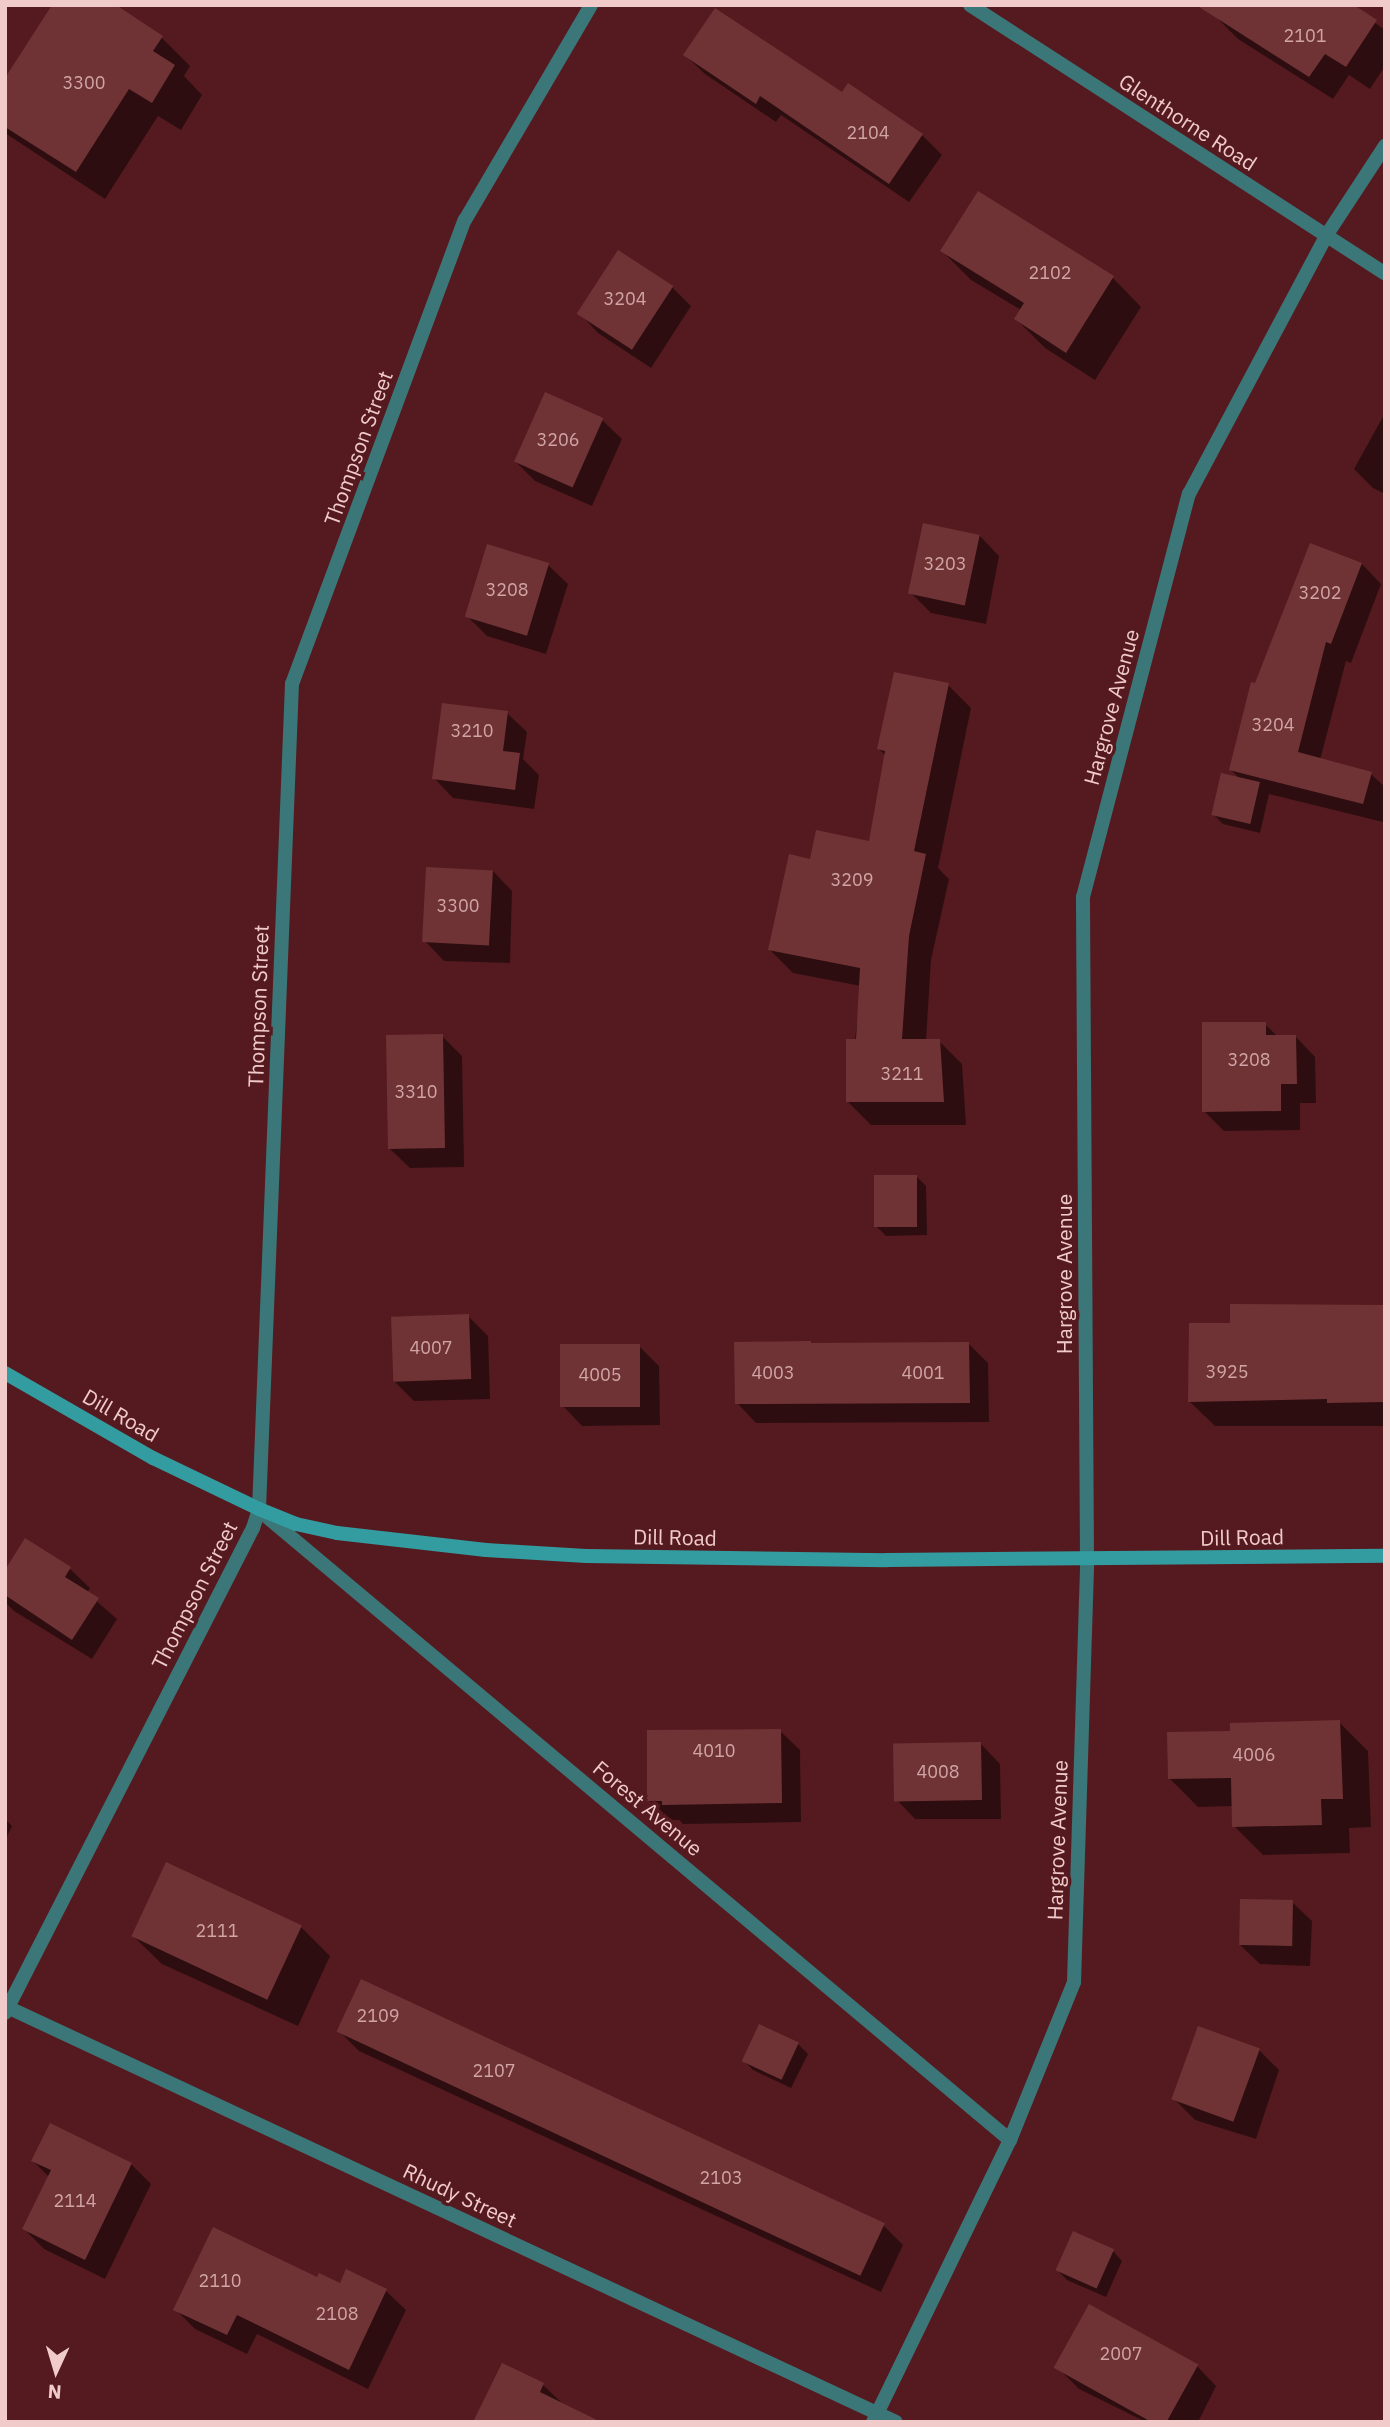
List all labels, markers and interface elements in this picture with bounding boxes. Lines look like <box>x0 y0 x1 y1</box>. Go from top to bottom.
house number: 2101 <box>1283 25 1327 47</box>
street label: Glenthorne Road <box>1114 68 1262 176</box>
house number: 3300 <box>62 72 106 94</box>
house number: 2104 <box>846 122 890 144</box>
house number: 2102 <box>1028 262 1072 284</box>
house number: 3204 <box>603 288 647 310</box>
street label: Thompson Street <box>318 367 398 529</box>
house number: 3206 <box>536 429 580 451</box>
house number: 3203 <box>923 553 967 575</box>
house number: 3208 <box>485 579 529 601</box>
house number: 3202 <box>1298 582 1342 604</box>
street label: Hargrove Avenue <box>1078 626 1144 788</box>
house number: 3204 <box>1251 714 1295 736</box>
house number: 3210 <box>450 720 494 742</box>
house number: 3209 <box>830 869 874 891</box>
house number: 3300 <box>436 895 480 917</box>
street label: Thompson Street <box>243 924 273 1088</box>
house number: 3208 <box>1227 1049 1271 1071</box>
house number: 3211 <box>880 1063 924 1085</box>
house number: 3310 <box>394 1081 438 1103</box>
street label: Hargrove Avenue <box>1051 1194 1077 1354</box>
house number: 4007 <box>409 1337 453 1359</box>
house number: 3925 <box>1205 1361 1249 1383</box>
house number: 4003 <box>751 1362 795 1384</box>
house number: 4001 <box>901 1362 945 1384</box>
house number: 4005 <box>578 1364 622 1386</box>
street label: Dill Road <box>78 1383 164 1447</box>
street label: Thompson Street <box>146 1517 242 1673</box>
street label: Dill Road <box>633 1524 717 1550</box>
street label: Dill Road <box>1200 1524 1284 1550</box>
house number: 4010 <box>692 1740 736 1762</box>
house number: 4006 <box>1232 1744 1276 1766</box>
street label: Forest Avenue <box>588 1755 708 1861</box>
street label: Hargrove Avenue <box>1042 1759 1072 1921</box>
house number: 4008 <box>916 1761 960 1783</box>
house number: 2111 <box>195 1920 239 1942</box>
house number: 2109 <box>356 2005 400 2027</box>
house number: 2107 <box>472 2060 516 2082</box>
street label: Rhudy Street <box>399 2158 521 2232</box>
house number: 2103 <box>699 2167 743 2189</box>
house number: 2114 <box>53 2190 97 2212</box>
house number: 2110 <box>198 2270 242 2292</box>
house number: 2108 <box>315 2303 359 2325</box>
north arrow <box>21 2336 91 2406</box>
house number: 2007 <box>1099 2343 1143 2365</box>
text: N <box>47 2379 62 2404</box>

